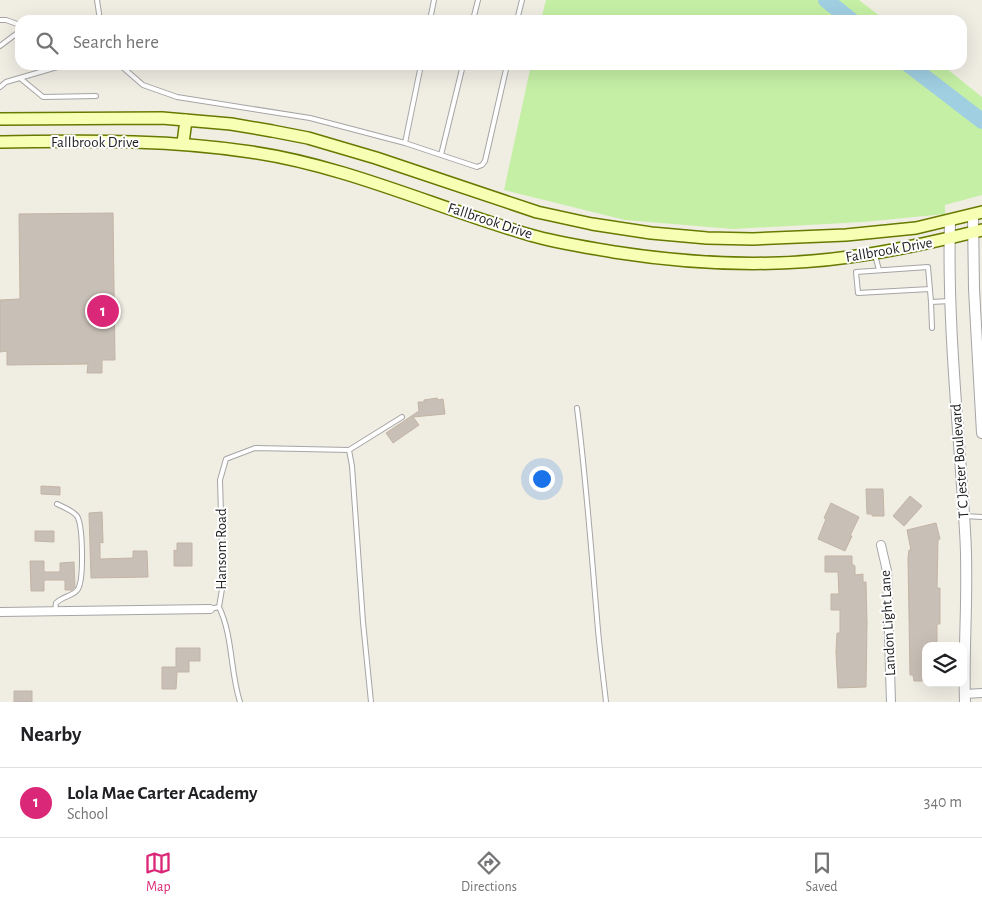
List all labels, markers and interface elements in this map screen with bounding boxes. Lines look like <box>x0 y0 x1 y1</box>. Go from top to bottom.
search box <box>15 15 967 70</box>
icon: search <box>33 29 61 57</box>
text: Search here <box>73 33 159 52</box>
street label: Fallbrook Drive <box>51 135 139 150</box>
street label: Fallbrook Drive <box>446 200 534 242</box>
street label: Fallbrook Drive <box>844 235 934 265</box>
pin: 1 <box>87 292 119 330</box>
street label: T C Jester Boulevard <box>949 403 971 519</box>
your location <box>529 466 555 492</box>
street label: Hansom Road <box>214 508 229 590</box>
street label: Landon Light Lane <box>878 570 898 676</box>
map controls <box>922 642 967 687</box>
button: layers <box>922 642 967 687</box>
text: Nearby <box>20 724 81 745</box>
text: Lola Mae Carter Academy <box>67 784 258 803</box>
text: 1 <box>33 794 39 810</box>
text: 340 m <box>924 794 962 810</box>
text: School <box>67 806 108 822</box>
tab: Map <box>144 849 172 896</box>
tab: Directions <box>461 849 517 896</box>
tab: Saved <box>806 849 838 896</box>

